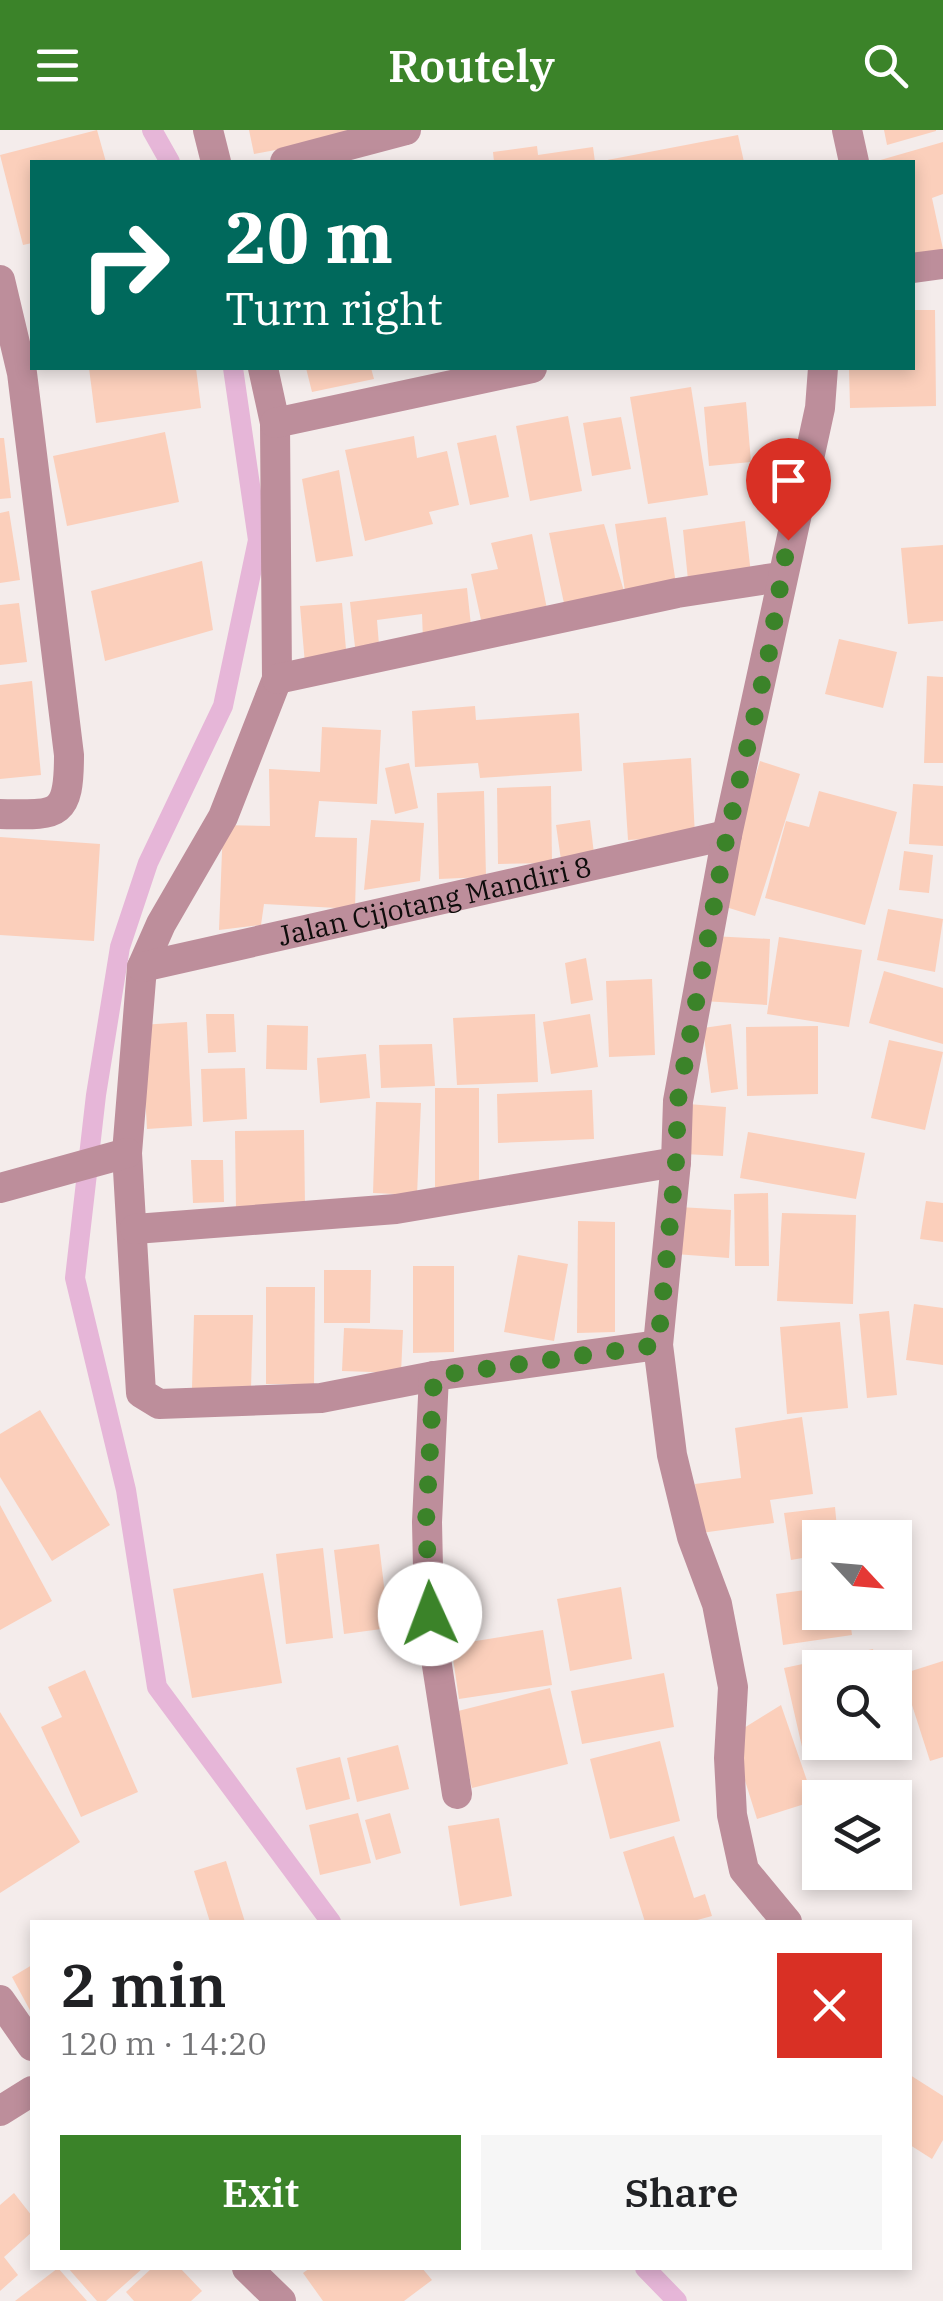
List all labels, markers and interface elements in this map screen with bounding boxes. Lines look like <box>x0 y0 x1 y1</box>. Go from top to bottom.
text: Routely <box>388 36 555 94</box>
icon: menu <box>30 38 85 93</box>
icon: search <box>858 38 913 93</box>
text: 20 m <box>225 191 393 282</box>
icon: right <box>60 200 190 330</box>
text: Turn right <box>225 279 443 337</box>
pin <box>746 438 831 541</box>
icon: arrive <box>761 453 816 508</box>
street label: Jalan Cijotang Mandiri 8 <box>274 847 595 954</box>
north arrow <box>802 1520 912 1630</box>
map controls <box>802 1520 912 1890</box>
position arrow <box>378 1562 482 1666</box>
button: search <box>802 1650 912 1760</box>
button: layers <box>802 1780 912 1890</box>
text: 2 min <box>60 1945 227 2024</box>
button: close <box>777 1953 882 2058</box>
text: 120 m · 14:20 <box>60 2022 267 2064</box>
button: Exit <box>60 2135 461 2250</box>
button: Share <box>481 2135 882 2250</box>

